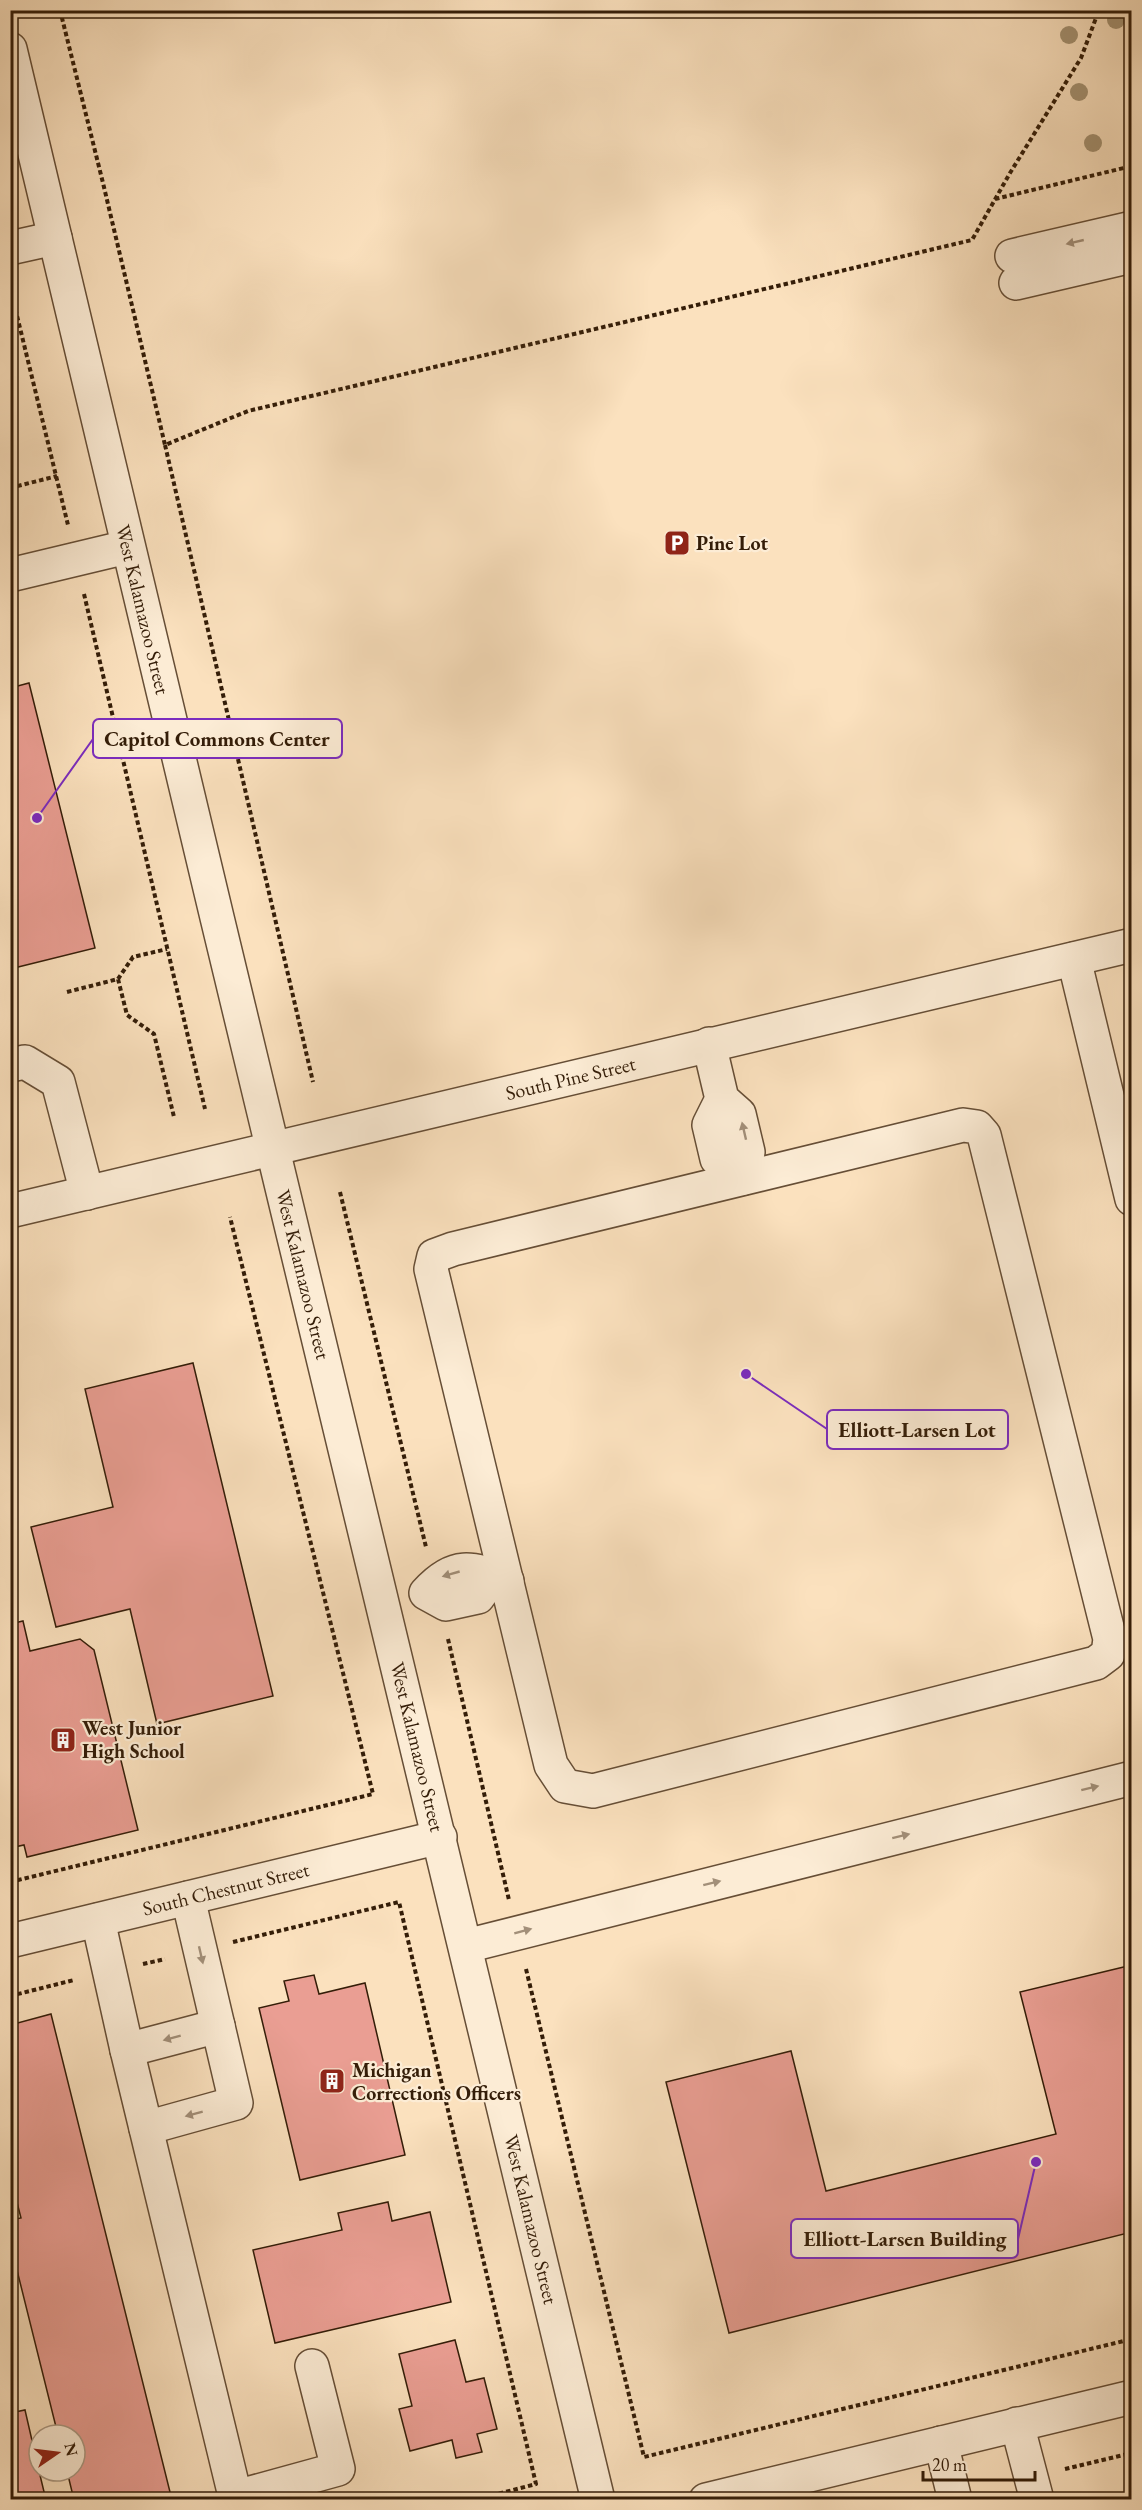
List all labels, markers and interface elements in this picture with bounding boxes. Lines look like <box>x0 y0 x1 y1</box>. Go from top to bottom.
one-way arrow <box>1065 237 1084 247</box>
street label: West Kalamazoo Street <box>110 522 176 698</box>
parking icon: Pine Lot <box>662 528 692 558</box>
place label: Pine Lot <box>696 530 768 556</box>
callout: Capitol Commons Center <box>93 719 342 758</box>
text: Capitol Commons Center <box>104 725 330 752</box>
street label: South Pine Street <box>503 1050 639 1106</box>
one-way arrow <box>738 1122 748 1141</box>
street label: West Kalamazoo Street <box>270 1187 336 1363</box>
callout: Elliott-Larsen Lot <box>827 1410 1008 1449</box>
text: Elliott-Larsen Lot <box>838 1416 996 1443</box>
one-way arrow <box>442 1569 461 1579</box>
street label: West Kalamazoo Street <box>384 1659 451 1835</box>
place label: West Junior High School <box>82 1715 185 1764</box>
building icon: West Junior High School <box>48 1725 78 1755</box>
one-way arrow <box>1081 1783 1099 1792</box>
one-way arrow <box>892 1830 910 1840</box>
street label: South Chestnut Street <box>140 1856 313 1922</box>
one-way arrow <box>703 1878 721 1888</box>
one-way arrow <box>514 1926 532 1936</box>
one-way arrow <box>197 1945 206 1964</box>
one-way arrow <box>163 2034 181 2043</box>
place label: Michigan Corrections Officers <box>352 2057 521 2106</box>
building icon: Michigan Corrections Officers <box>317 2066 347 2096</box>
one-way arrow <box>185 2110 203 2119</box>
street label: West Kalamazoo Street <box>498 2132 564 2308</box>
callout: Elliott-Larsen Building <box>791 2219 1018 2258</box>
text: Elliott-Larsen Building <box>803 2225 1007 2252</box>
north arrow <box>27 2423 87 2483</box>
text: N <box>59 2441 83 2458</box>
scale bar <box>923 2444 1036 2482</box>
text: 20 m <box>932 2453 967 2476</box>

